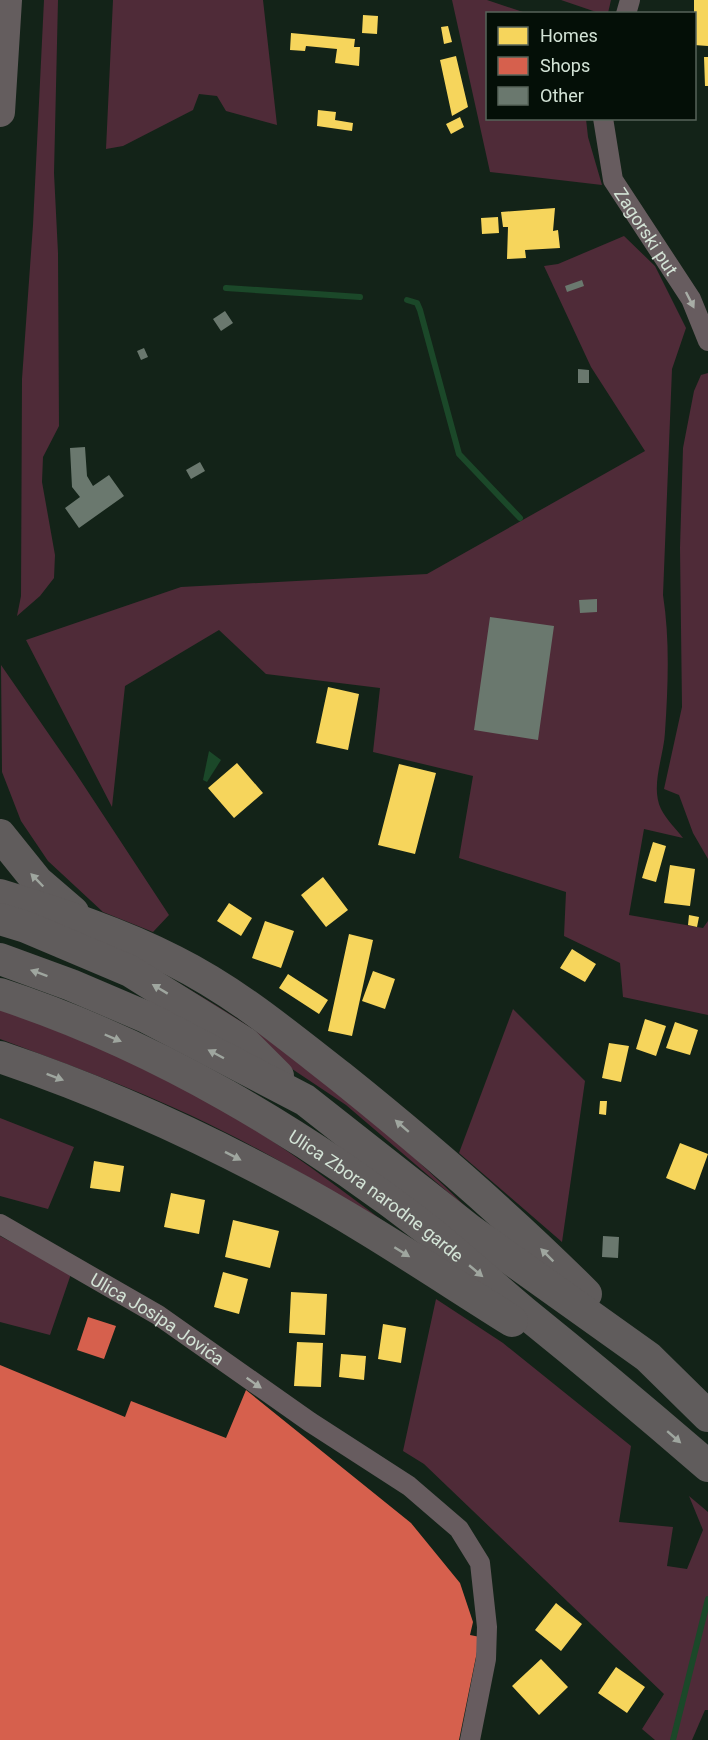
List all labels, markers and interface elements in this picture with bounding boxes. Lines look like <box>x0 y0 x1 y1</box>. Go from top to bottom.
legend <box>486 12 696 120</box>
text: Homes <box>540 25 598 46</box>
text: Shops <box>540 55 590 76</box>
text: Other <box>540 85 584 106</box>
street label: Zagorski put <box>610 183 683 279</box>
one-way arrow <box>685 291 695 309</box>
one-way arrow <box>30 872 44 887</box>
one-way arrow <box>30 968 48 977</box>
one-way arrow <box>152 983 168 994</box>
one-way arrow <box>104 1034 122 1043</box>
one-way arrow <box>208 1049 225 1059</box>
one-way arrow <box>46 1072 64 1082</box>
one-way arrow <box>395 1120 410 1133</box>
street label: Ulica Zbora narodne garde <box>285 1125 468 1266</box>
one-way arrow <box>225 1151 242 1160</box>
one-way arrow <box>394 1247 410 1258</box>
one-way arrow <box>541 1249 555 1263</box>
one-way arrow <box>468 1265 484 1278</box>
street label: Ulica Josipa Jovića <box>87 1268 229 1369</box>
one-way arrow <box>246 1377 262 1389</box>
one-way arrow <box>666 1430 682 1443</box>

